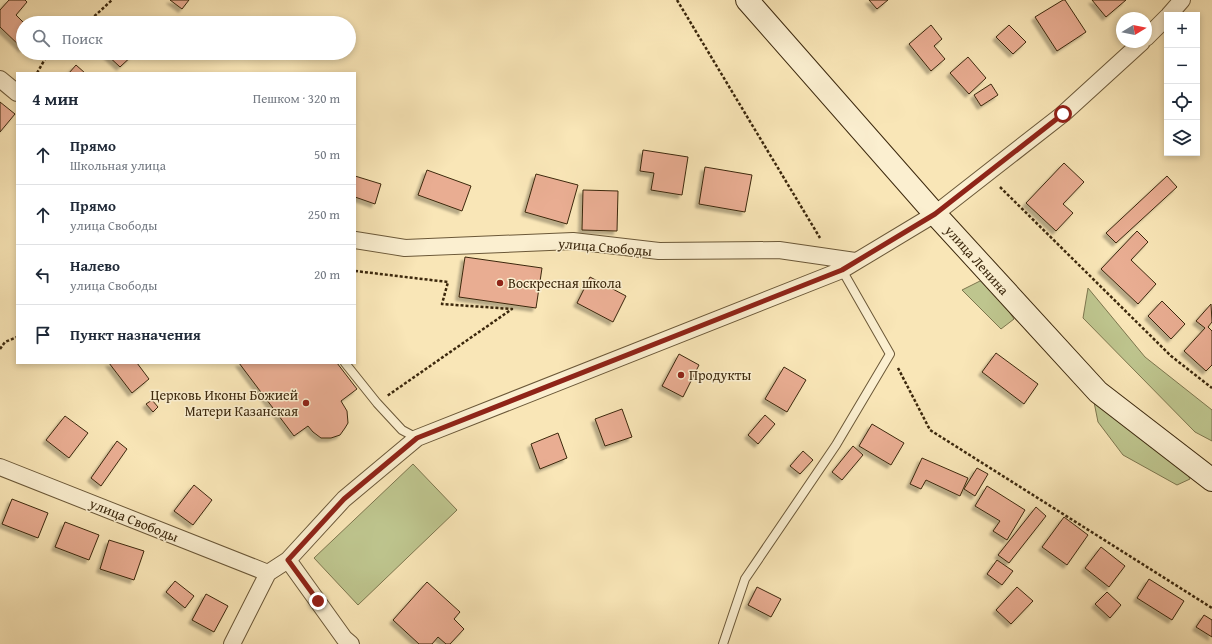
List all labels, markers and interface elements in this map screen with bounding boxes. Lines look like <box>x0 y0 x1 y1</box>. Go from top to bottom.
north arrow <box>1116 12 1152 48</box>
map controls <box>1164 12 1200 156</box>
button: + <box>1164 12 1200 48</box>
search box <box>16 16 356 60</box>
icon: search <box>30 27 52 49</box>
text: Поиск <box>62 28 103 49</box>
button: − <box>1164 48 1200 84</box>
button: locate <box>1164 84 1200 120</box>
text: 4 мин <box>32 86 78 111</box>
text: Пешком · 320 m <box>253 89 340 108</box>
route start <box>1054 105 1072 123</box>
button: layers <box>1164 120 1200 156</box>
text: Прямо <box>70 135 116 156</box>
icon: ahead <box>32 144 54 166</box>
text: 50 m <box>314 145 340 164</box>
text: Школьная улица <box>70 156 166 175</box>
text: Прямо <box>70 195 116 216</box>
icon: ahead <box>32 204 54 226</box>
text: 250 m <box>308 205 340 224</box>
text: улица Свободы <box>70 216 157 235</box>
street label: улица Ленина <box>940 220 1014 299</box>
street label: улица Свободы <box>556 233 653 261</box>
text: Налево <box>70 255 120 276</box>
icon: left <box>32 264 54 286</box>
text: 20 m <box>314 265 340 284</box>
place label: Воскресная школа <box>508 273 622 293</box>
text: улица Свободы <box>70 276 157 295</box>
marker: Воскресная школа <box>495 278 505 288</box>
icon: arrive <box>32 324 54 346</box>
text: Пункт назначения <box>70 324 201 345</box>
place label: Продукты <box>689 365 752 385</box>
marker: Продукты <box>676 370 686 380</box>
place label: Церковь Иконы Божией Матери Казанская <box>150 385 298 421</box>
marker: Церковь Иконы Божией Матери Казанская <box>301 398 311 408</box>
street label: улица Свободы <box>86 493 182 547</box>
route end <box>309 592 327 610</box>

